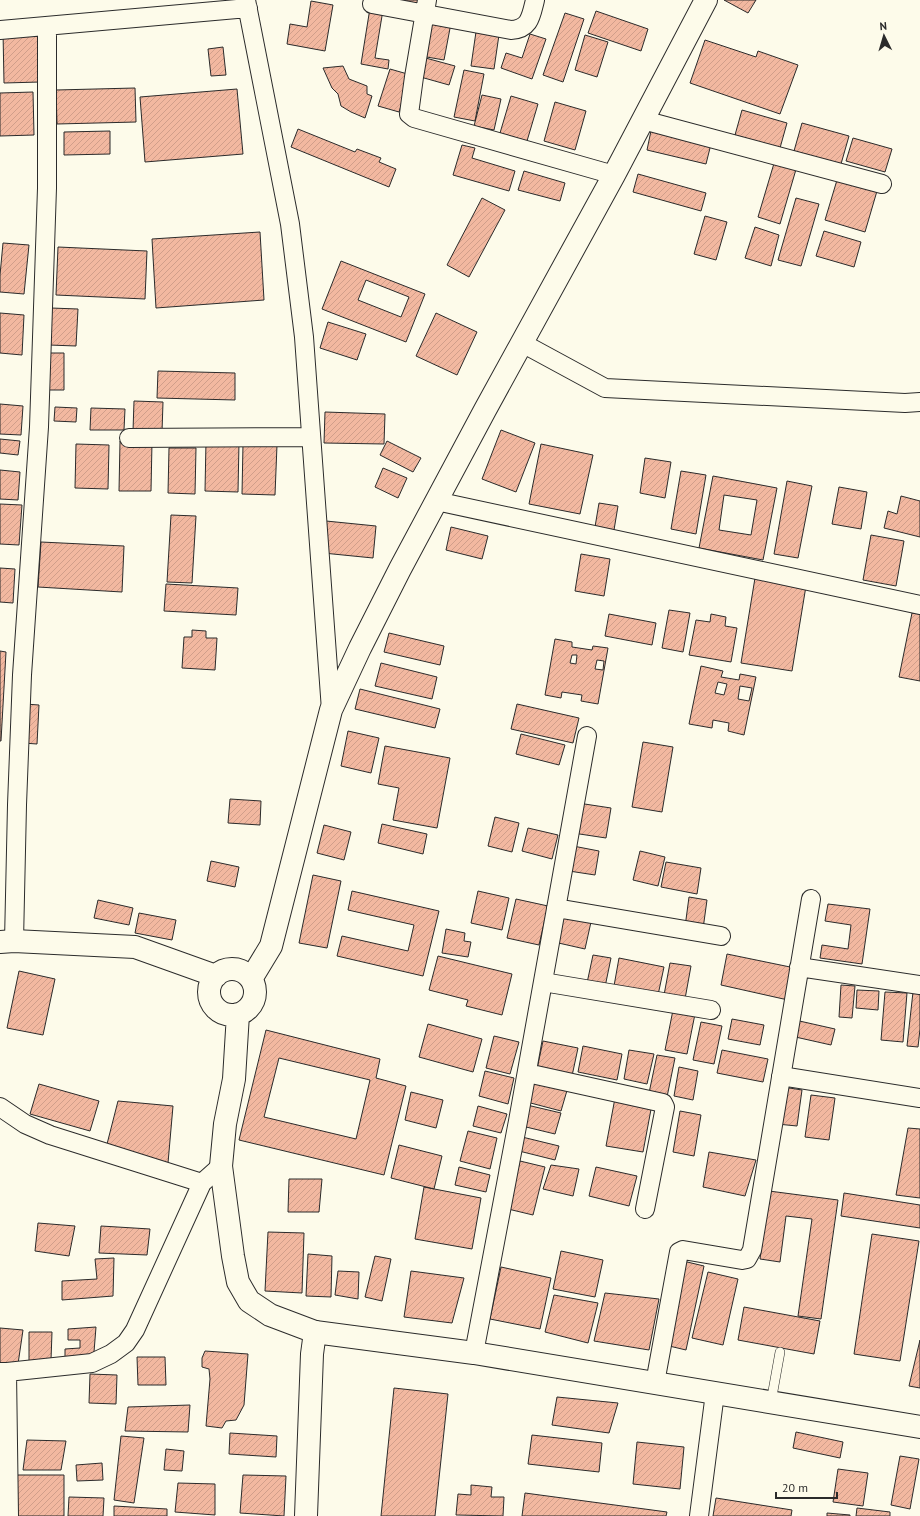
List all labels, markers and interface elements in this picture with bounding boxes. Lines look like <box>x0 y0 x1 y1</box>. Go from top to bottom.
north arrow <box>864 16 904 56</box>
text: N <box>879 19 887 33</box>
scale bar <box>776 1474 837 1500</box>
text: 20 m <box>782 1480 808 1495</box>

